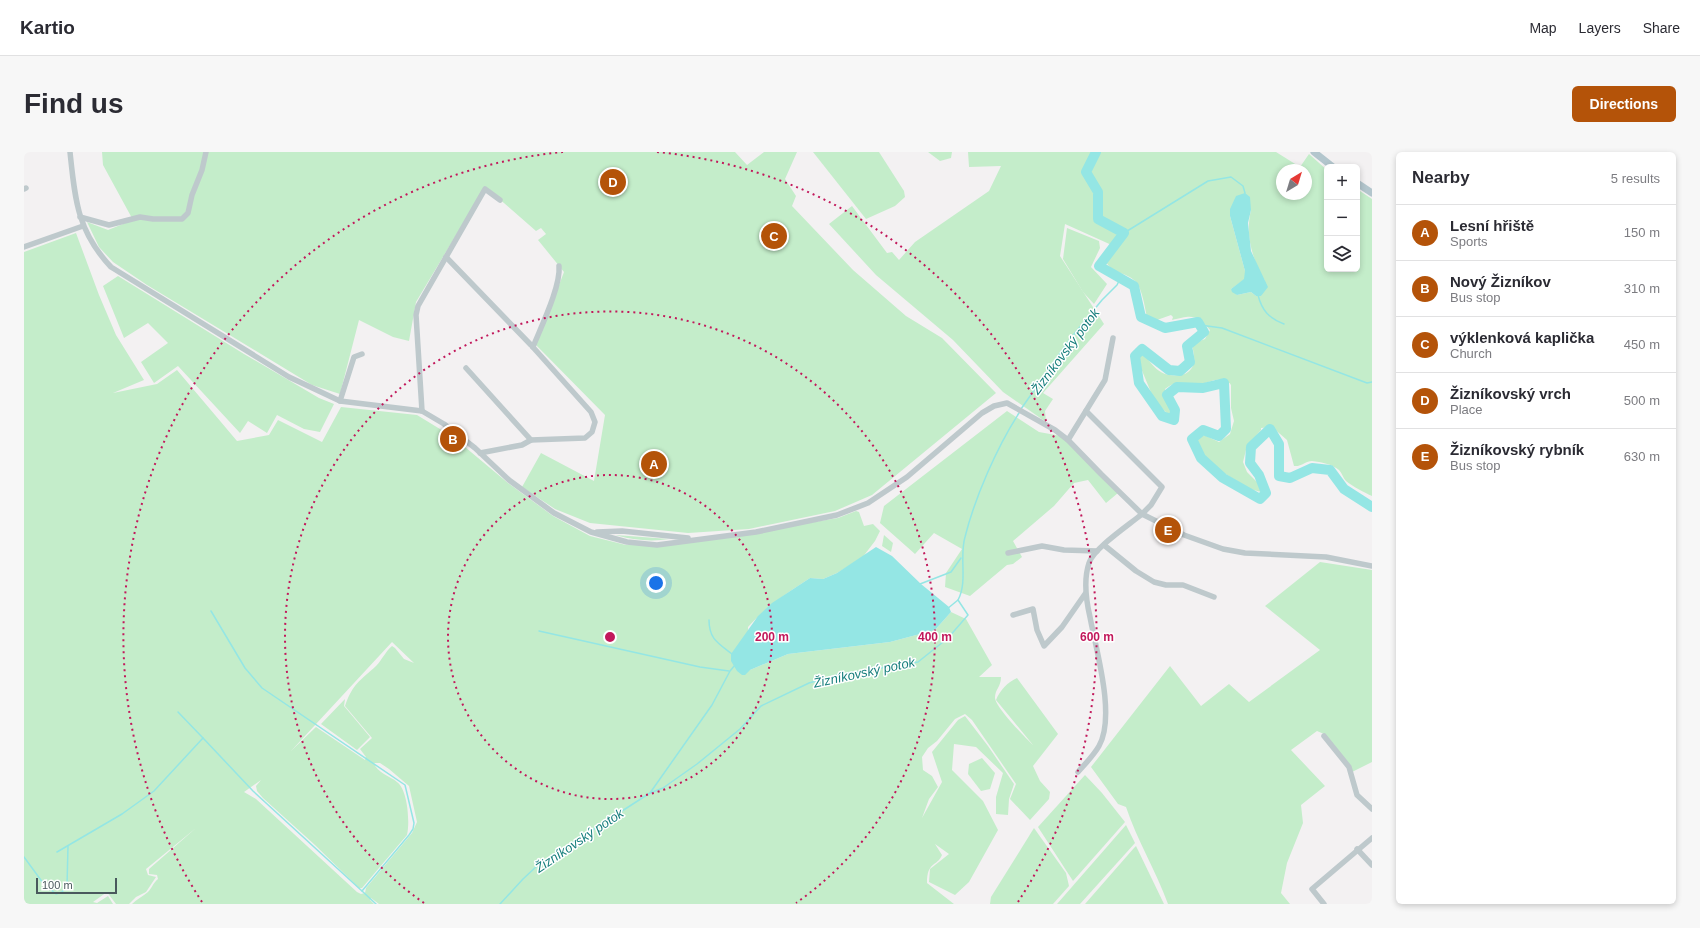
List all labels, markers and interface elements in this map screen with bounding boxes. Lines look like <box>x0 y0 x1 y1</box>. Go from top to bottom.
text: Kartio <box>20 17 75 38</box>
text: Map <box>1529 20 1557 36</box>
text: Layers <box>1579 20 1621 36</box>
text: Share <box>1643 20 1680 36</box>
button: Directions <box>1572 86 1676 122</box>
text: Find us <box>24 88 124 119</box>
north arrow <box>1276 164 1312 200</box>
map controls <box>1324 164 1360 272</box>
button: + <box>1324 164 1360 200</box>
pin: D <box>600 167 626 197</box>
text: Nearby <box>1412 168 1470 187</box>
text: 5 results <box>1611 171 1660 186</box>
button: − <box>1324 200 1360 236</box>
text: Lesní hřiště <box>1450 217 1534 234</box>
pin: C <box>761 221 787 251</box>
text: A <box>1420 225 1430 240</box>
text: 150 m <box>1624 225 1660 240</box>
text: Sports <box>1450 234 1488 249</box>
button: layers <box>1324 236 1360 272</box>
text: Nový Žizníkov <box>1450 273 1551 290</box>
text: B <box>1420 281 1430 296</box>
text: 310 m <box>1624 281 1660 296</box>
text: Bus stop <box>1450 290 1501 305</box>
water label: Žizníkovský potok <box>1028 304 1103 398</box>
text: výklenková kaplička <box>1450 329 1594 346</box>
text: C <box>1420 337 1430 352</box>
text: 450 m <box>1624 337 1660 352</box>
text: Church <box>1450 346 1492 361</box>
text: Žizníkovský vrch <box>1450 385 1571 402</box>
text: D <box>1420 393 1430 408</box>
text: 500 m <box>1624 393 1660 408</box>
text: Place <box>1450 402 1483 417</box>
pin: B <box>440 424 466 454</box>
text: Žizníkovský rybník <box>1450 441 1584 458</box>
pin: A <box>641 449 667 479</box>
text: E <box>1421 449 1429 464</box>
text: 630 m <box>1624 449 1660 464</box>
text: Bus stop <box>1450 458 1501 473</box>
pin: E <box>1155 515 1181 545</box>
your location <box>646 573 666 593</box>
centre of rings <box>603 630 617 644</box>
text: 200 m <box>755 630 789 644</box>
text: 400 m <box>918 630 952 644</box>
text: 600 m <box>1080 630 1114 644</box>
water label: Žizníkovský potok <box>811 654 918 691</box>
water label: Žizníkovský potok <box>531 804 628 876</box>
scale bar <box>36 876 117 895</box>
text: 100 m <box>42 879 73 891</box>

